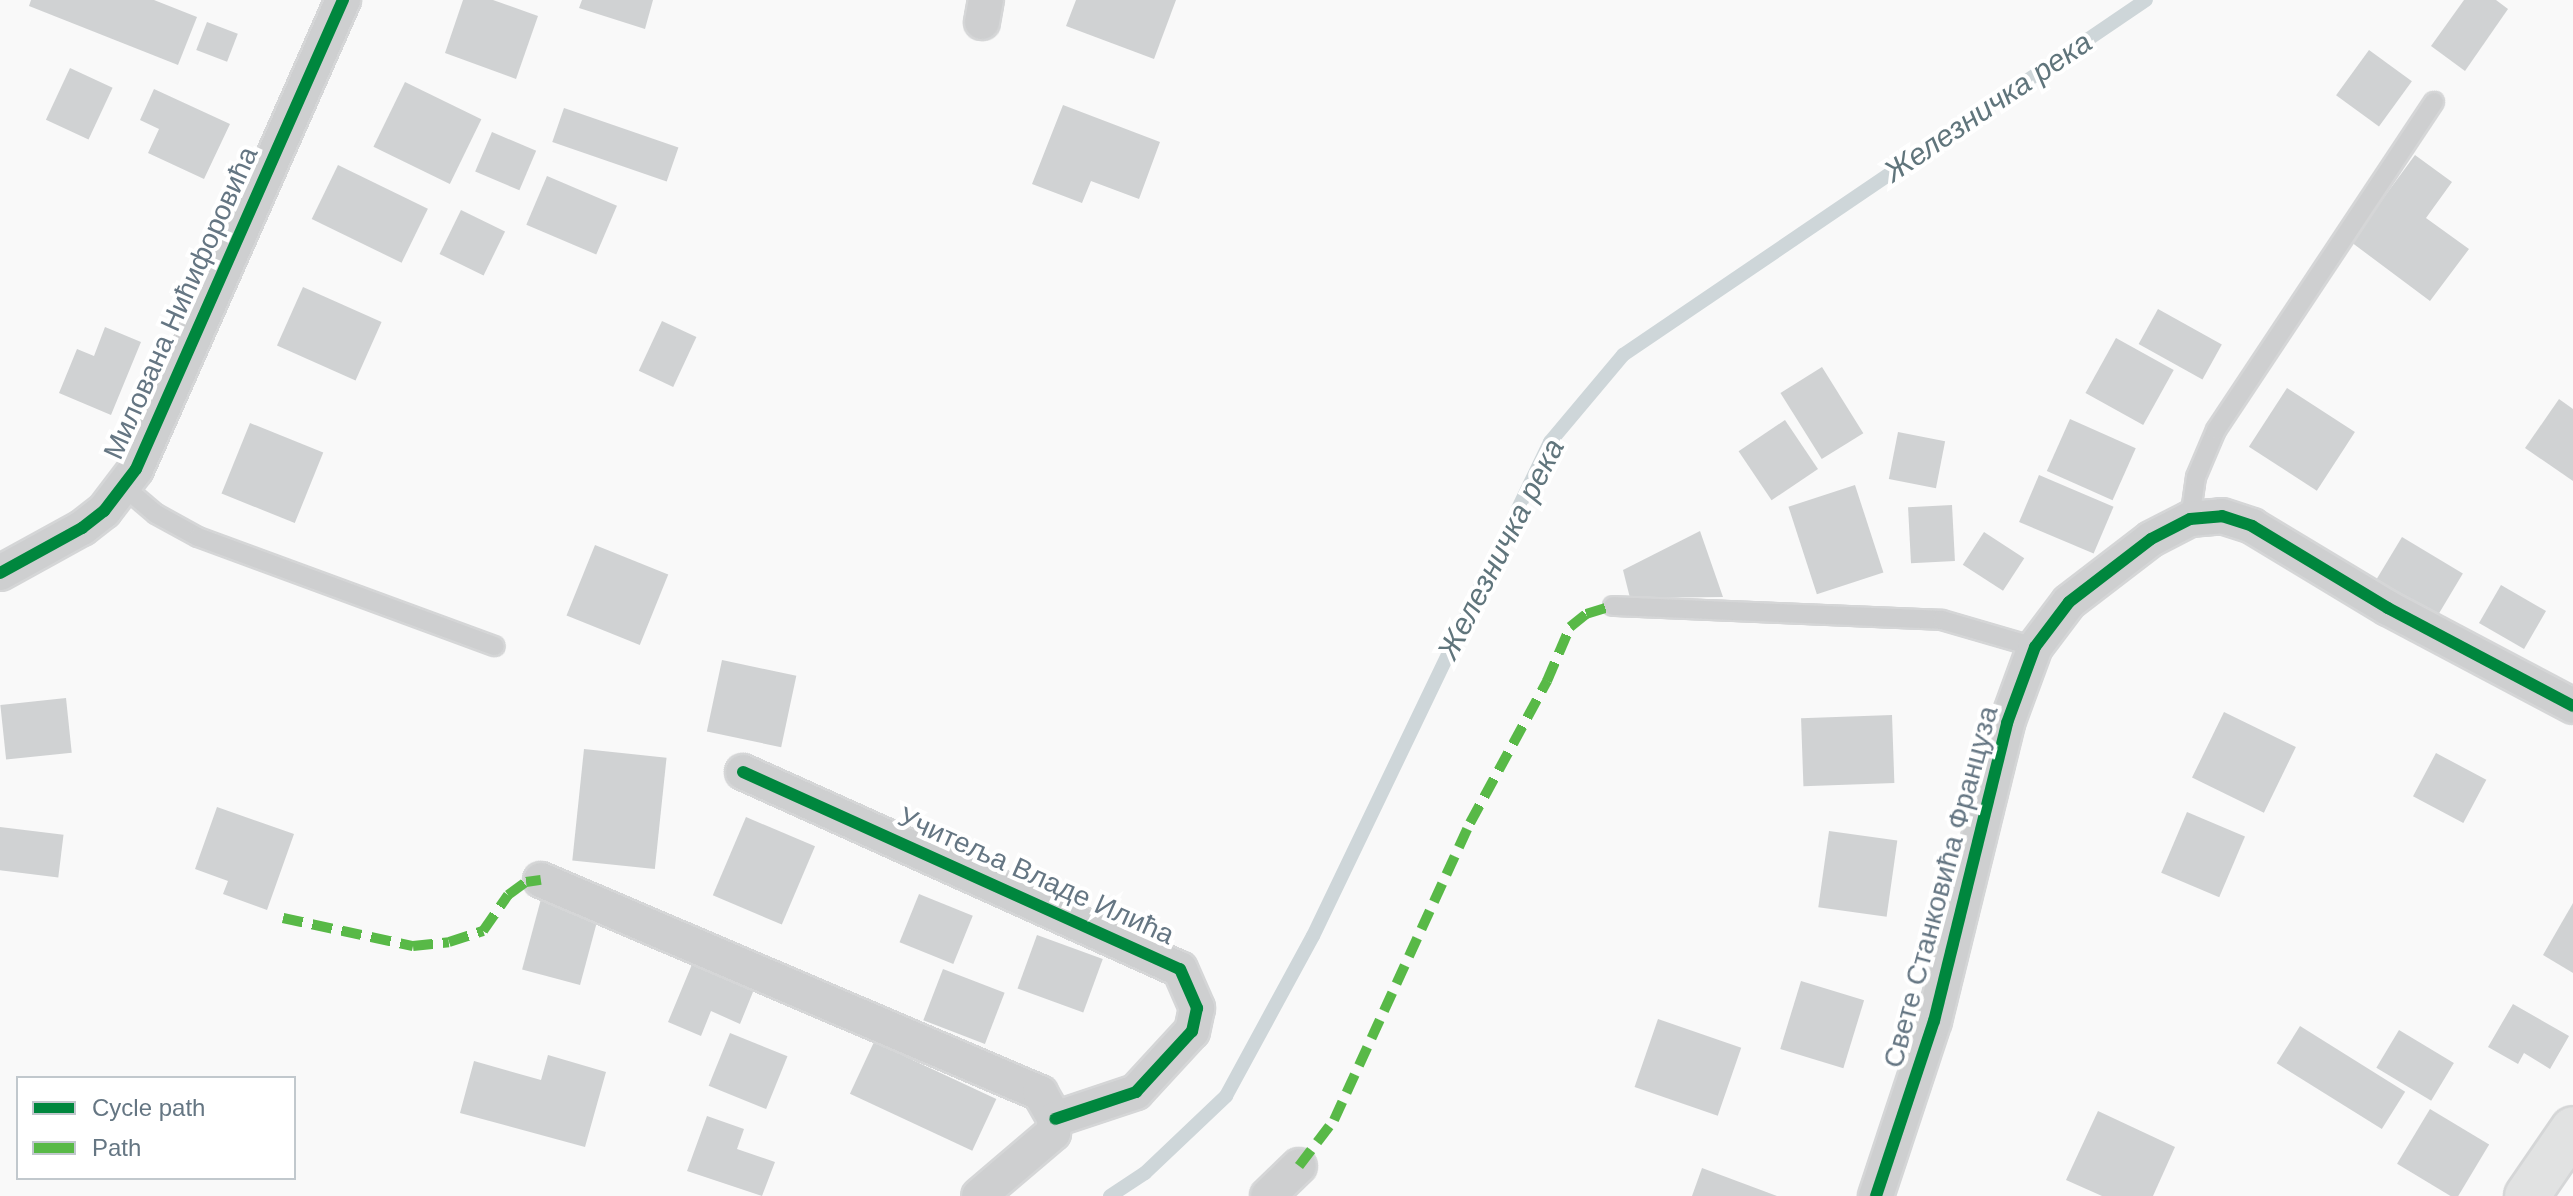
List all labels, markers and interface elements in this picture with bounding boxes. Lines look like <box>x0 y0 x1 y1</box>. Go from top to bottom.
water label: Железничка река <box>1877 24 2099 190</box>
street label: Милована Нићифоровића <box>97 141 265 465</box>
water label: Железничка река <box>1430 433 1572 665</box>
street label: Свете Станковића Француза <box>1877 703 2005 1071</box>
street label: Учитеља Владе Илића <box>893 800 1179 952</box>
legend <box>16 1076 296 1180</box>
text: Cycle path <box>92 1094 205 1121</box>
text: Path <box>92 1134 141 1161</box>

